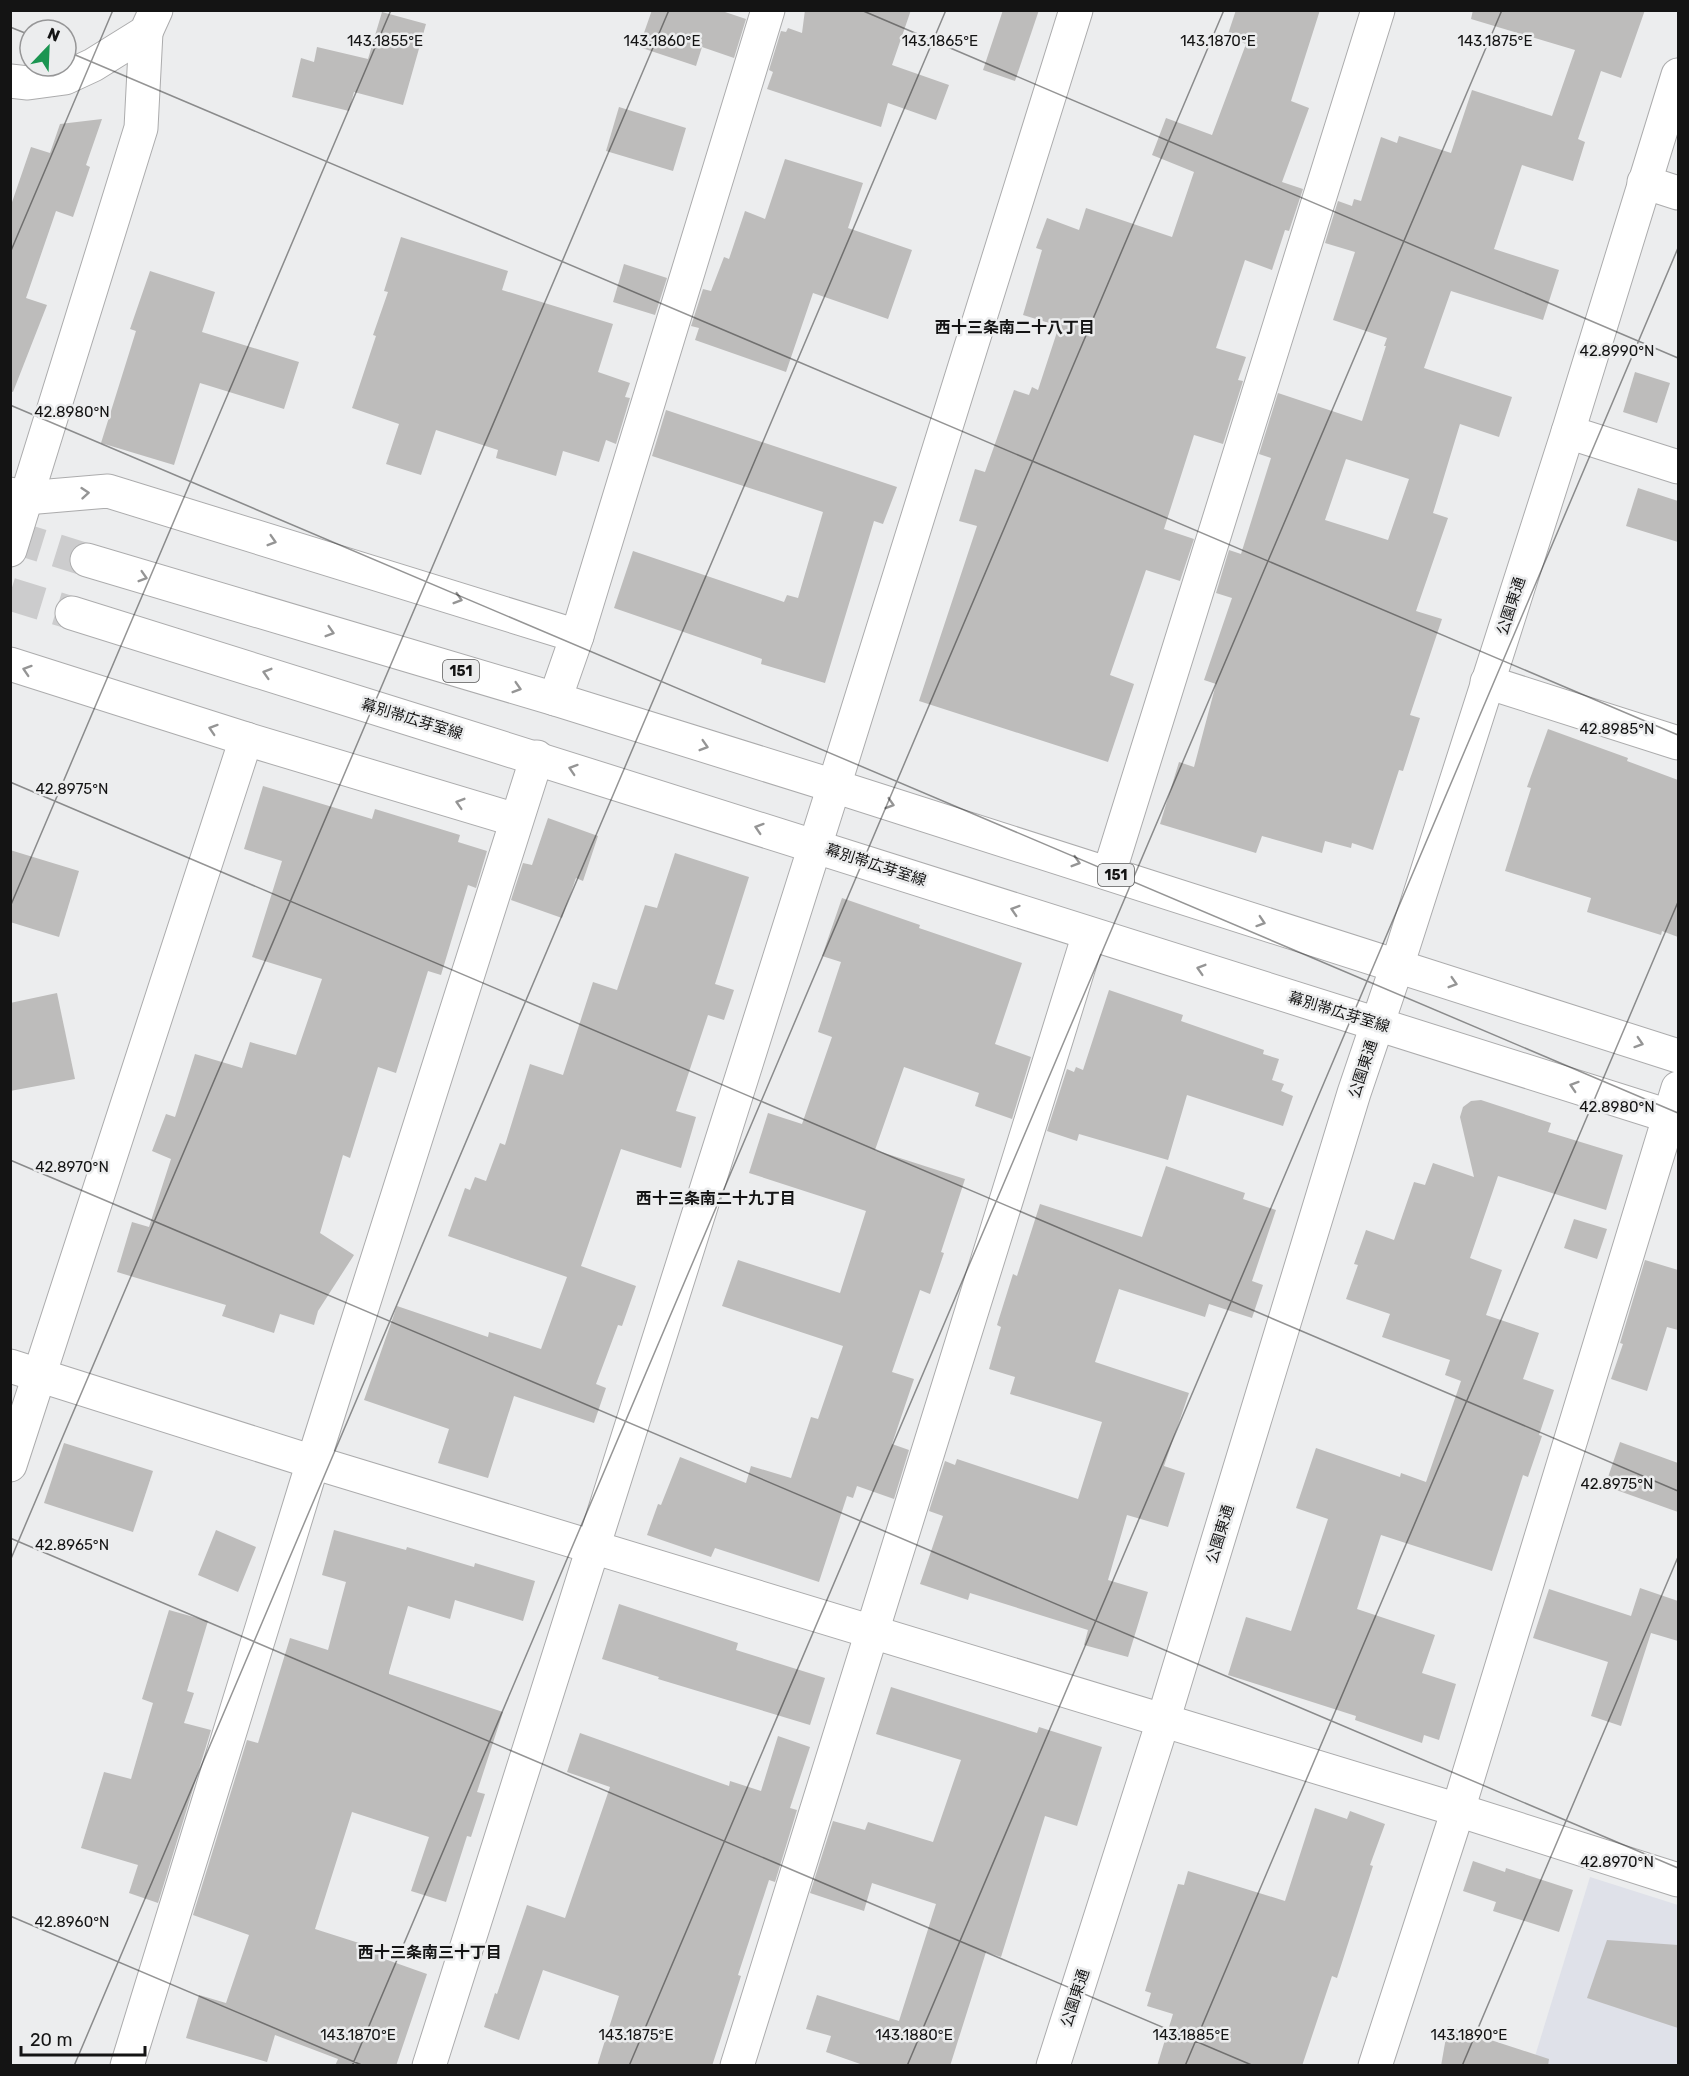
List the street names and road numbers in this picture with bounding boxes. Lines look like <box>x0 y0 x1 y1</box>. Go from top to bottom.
street label: 公園東通 <box>1493 575 1529 637</box>
road number: 151 <box>443 660 479 682</box>
street label: 幕別帯広芽室線 <box>359 695 465 743</box>
street label: 幕別帯広芽室線 <box>823 840 929 890</box>
road number: 151 <box>1098 864 1134 886</box>
street label: 幕別帯広芽室線 <box>1286 988 1392 1036</box>
street label: 公園東通 <box>1345 1038 1381 1100</box>
street label: 公園東通 <box>1203 1503 1237 1565</box>
street label: 公園東通 <box>1057 1967 1093 2029</box>

